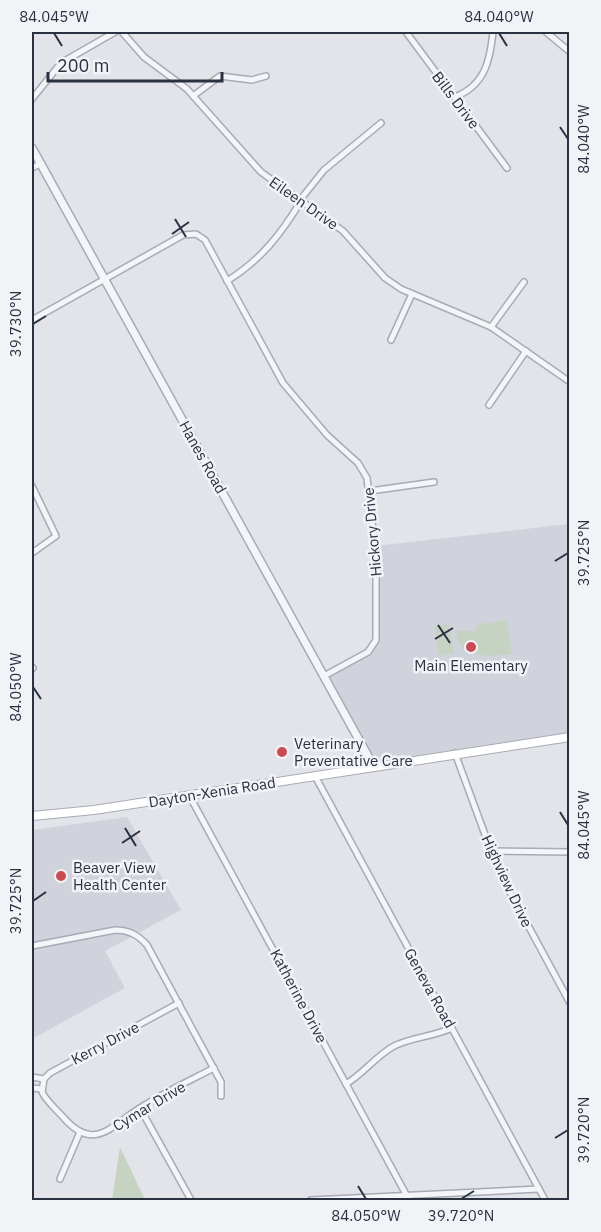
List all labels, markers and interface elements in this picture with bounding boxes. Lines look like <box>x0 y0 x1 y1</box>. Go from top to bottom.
text: 84.045°W <box>19 7 89 26</box>
text: 84.040°W <box>464 7 534 26</box>
scale bar <box>48 45 222 83</box>
text: 200 m <box>57 54 109 77</box>
street label: Bills Drive <box>428 67 484 133</box>
text: 84.040°W <box>574 104 593 174</box>
street label: Eileen Drive <box>266 172 342 234</box>
text: 39.730°N <box>6 291 25 357</box>
street label: Hanes Road <box>175 417 231 497</box>
street label: Hickory Drive <box>359 487 385 577</box>
text: 39.725°N <box>574 520 593 586</box>
marker: Main Elementary <box>464 640 478 654</box>
text: 84.050°W <box>6 652 25 722</box>
place label: Main Elementary <box>414 656 528 675</box>
place label: Veterinary Preventative Care <box>294 734 413 770</box>
marker: Veterinary Preventative Care <box>275 745 289 759</box>
street label: Dayton-Xenia Road <box>147 773 277 811</box>
text: 84.045°W <box>574 790 593 860</box>
street label: Highview Drive <box>477 832 537 930</box>
place label: Beaver View Health Center <box>73 858 167 894</box>
text: 39.725°N <box>6 868 25 934</box>
marker: Beaver View Health Center <box>54 869 68 883</box>
street label: Geneva Road <box>400 945 460 1031</box>
street label: Katherine Drive <box>266 946 332 1046</box>
street label: Kerry Drive <box>68 1017 142 1069</box>
street label: Cymar Drive <box>109 1077 189 1135</box>
text: 39.720°N <box>574 1097 593 1163</box>
text: 84.050°W <box>331 1206 401 1225</box>
text: 39.720°N <box>428 1206 494 1225</box>

